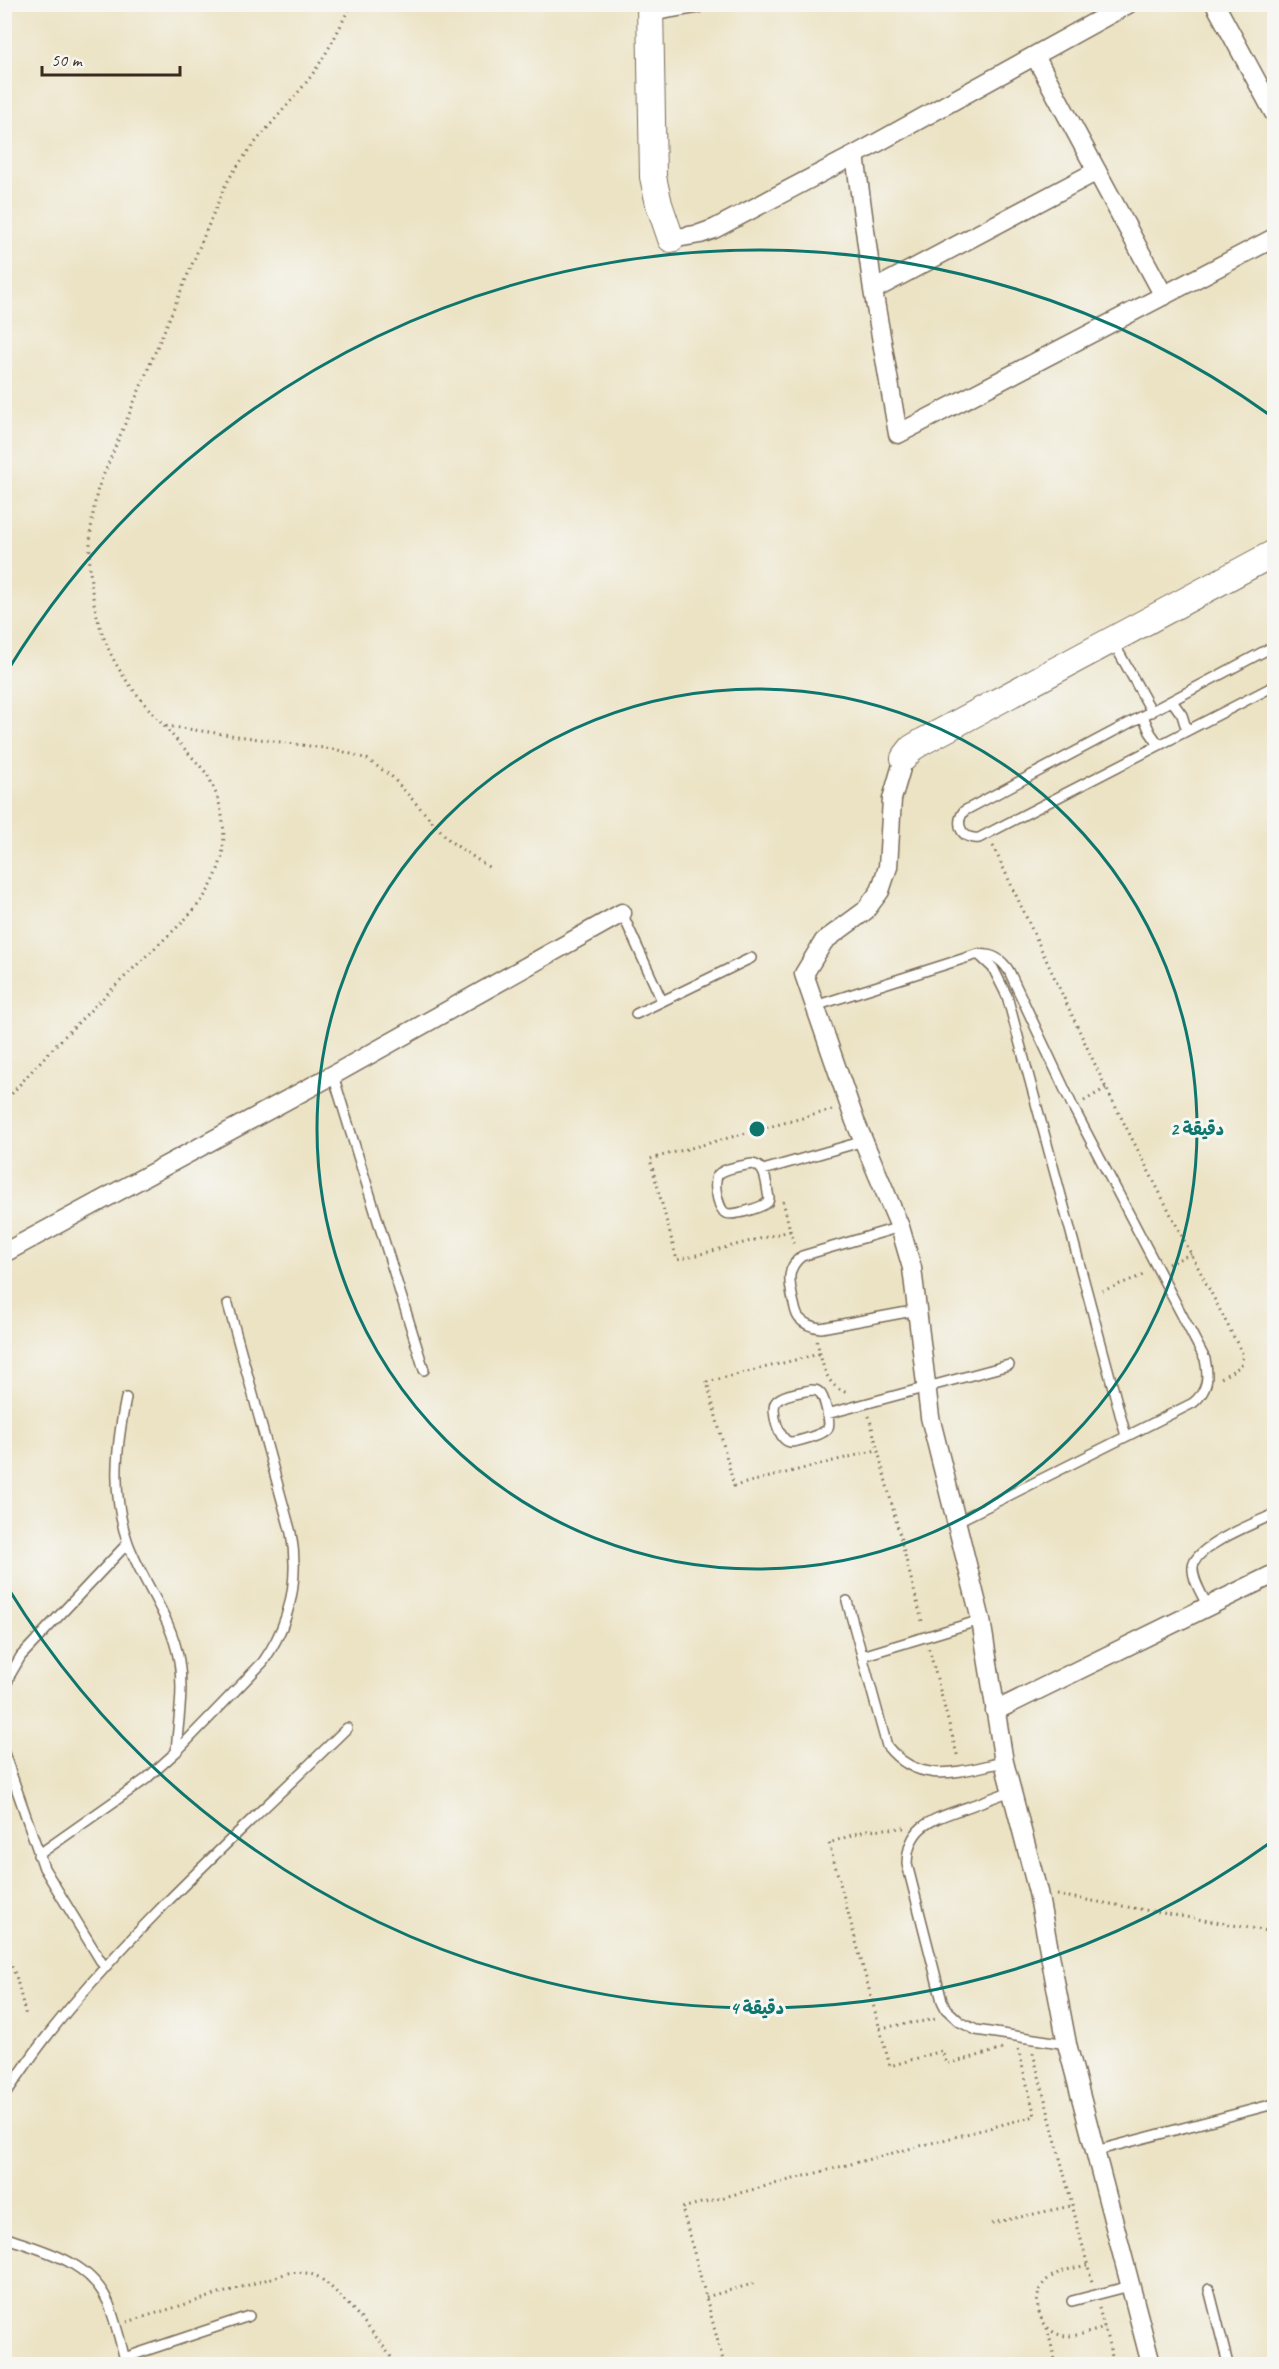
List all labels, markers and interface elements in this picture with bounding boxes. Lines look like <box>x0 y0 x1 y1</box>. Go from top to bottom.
scale bar <box>42 39 180 77</box>
text: 50 m <box>51 49 84 71</box>
text: 2 دقيقة <box>1170 1118 1224 1140</box>
centre of rings <box>747 1119 767 1139</box>
text: 4 دقيقة <box>730 1997 784 2019</box>

